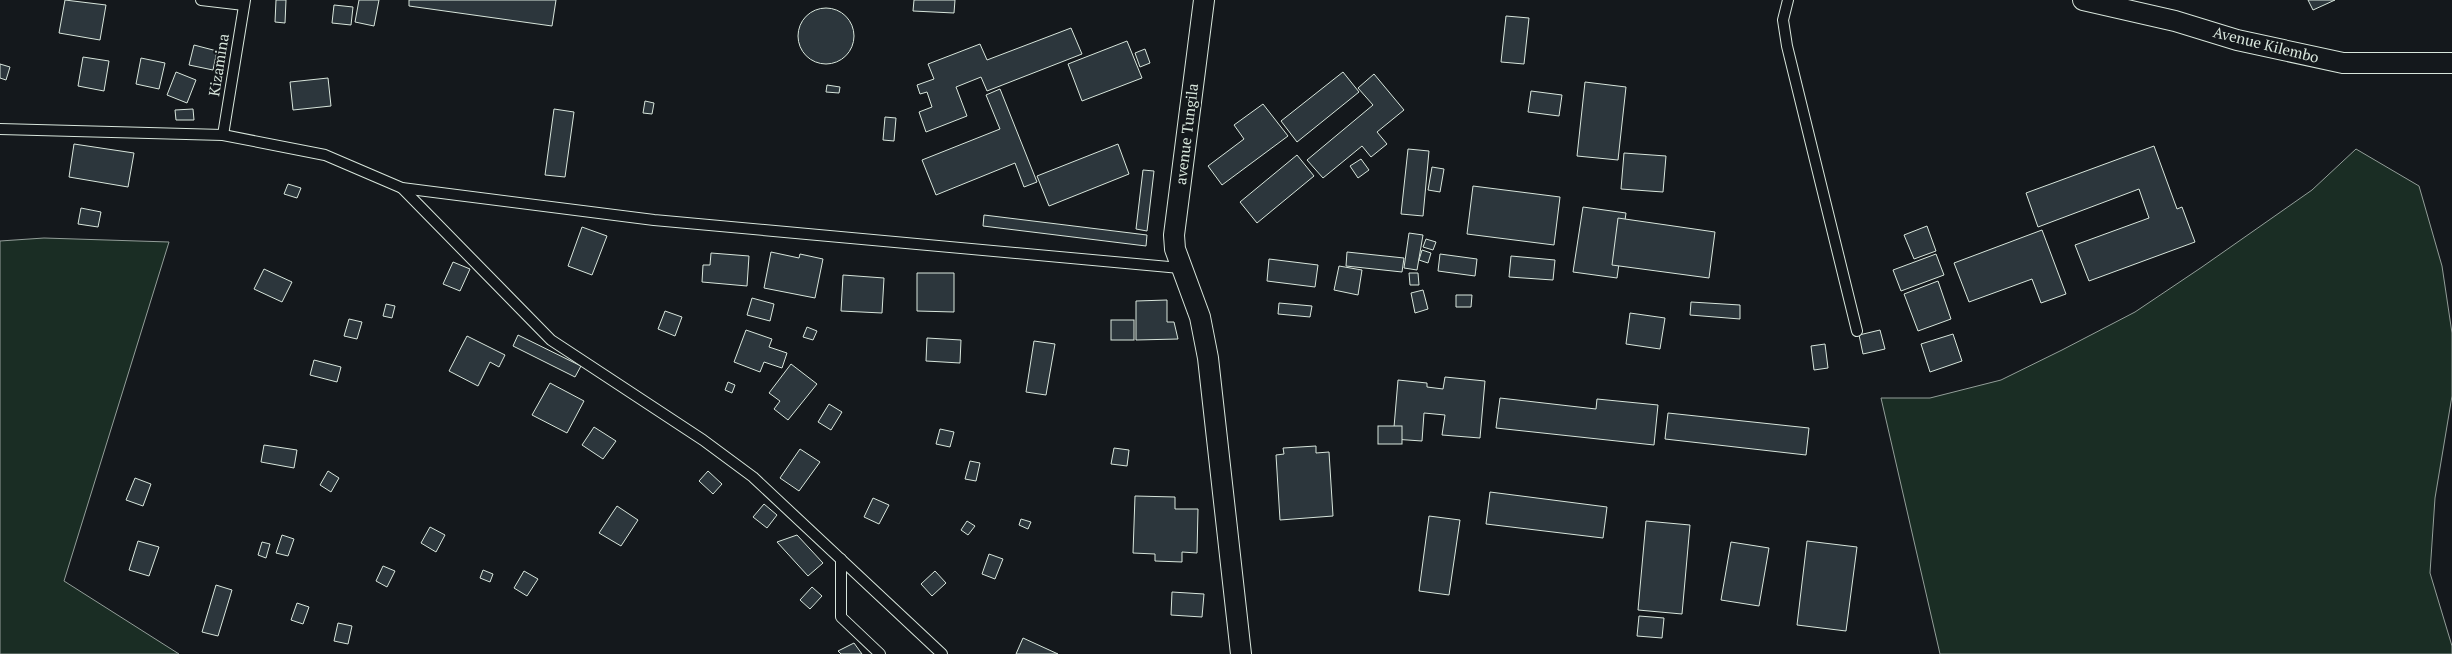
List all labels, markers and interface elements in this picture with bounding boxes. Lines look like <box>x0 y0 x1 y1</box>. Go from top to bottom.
street label: Avenue Kilembo <box>2211 21 2321 67</box>
street label: Kizamina <box>203 32 233 98</box>
street label: avenue Tungila <box>1170 82 1202 186</box>

